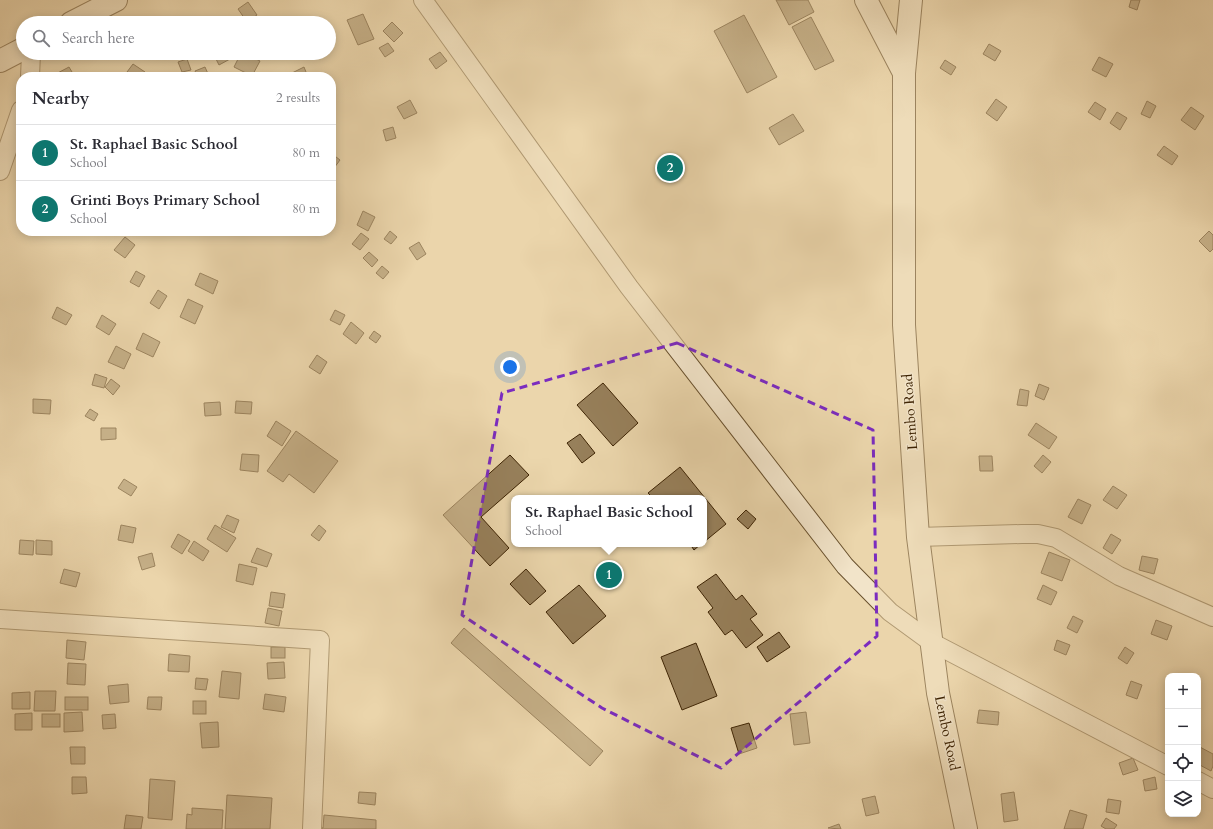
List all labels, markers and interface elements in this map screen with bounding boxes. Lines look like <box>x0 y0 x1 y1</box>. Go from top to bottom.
search box <box>16 16 336 60</box>
icon: search <box>30 27 52 49</box>
text: Search here <box>62 28 135 48</box>
text: Nearby <box>32 87 89 110</box>
text: 2 results <box>276 89 320 107</box>
text: St. Raphael Basic School <box>70 134 238 154</box>
text: 1 <box>42 144 48 162</box>
text: 80 m <box>292 144 320 162</box>
pin: 2 <box>657 153 683 183</box>
text: School <box>70 154 107 172</box>
text: Grinti Boys Primary School <box>70 190 260 210</box>
text: 2 <box>42 200 48 218</box>
text: 80 m <box>292 200 320 218</box>
text: School <box>70 210 107 228</box>
your location <box>500 357 520 377</box>
street label: Lembo Road <box>898 373 922 451</box>
popup <box>511 495 707 547</box>
text: St. Raphael Basic School <box>525 502 693 522</box>
text: School <box>525 522 562 540</box>
pin: 1 <box>596 560 622 590</box>
map controls <box>1165 673 1201 817</box>
button: + <box>1165 673 1201 709</box>
street label: Lembo Road <box>930 694 964 773</box>
button: − <box>1165 709 1201 745</box>
button: locate <box>1165 745 1201 781</box>
button: layers <box>1165 781 1201 817</box>

